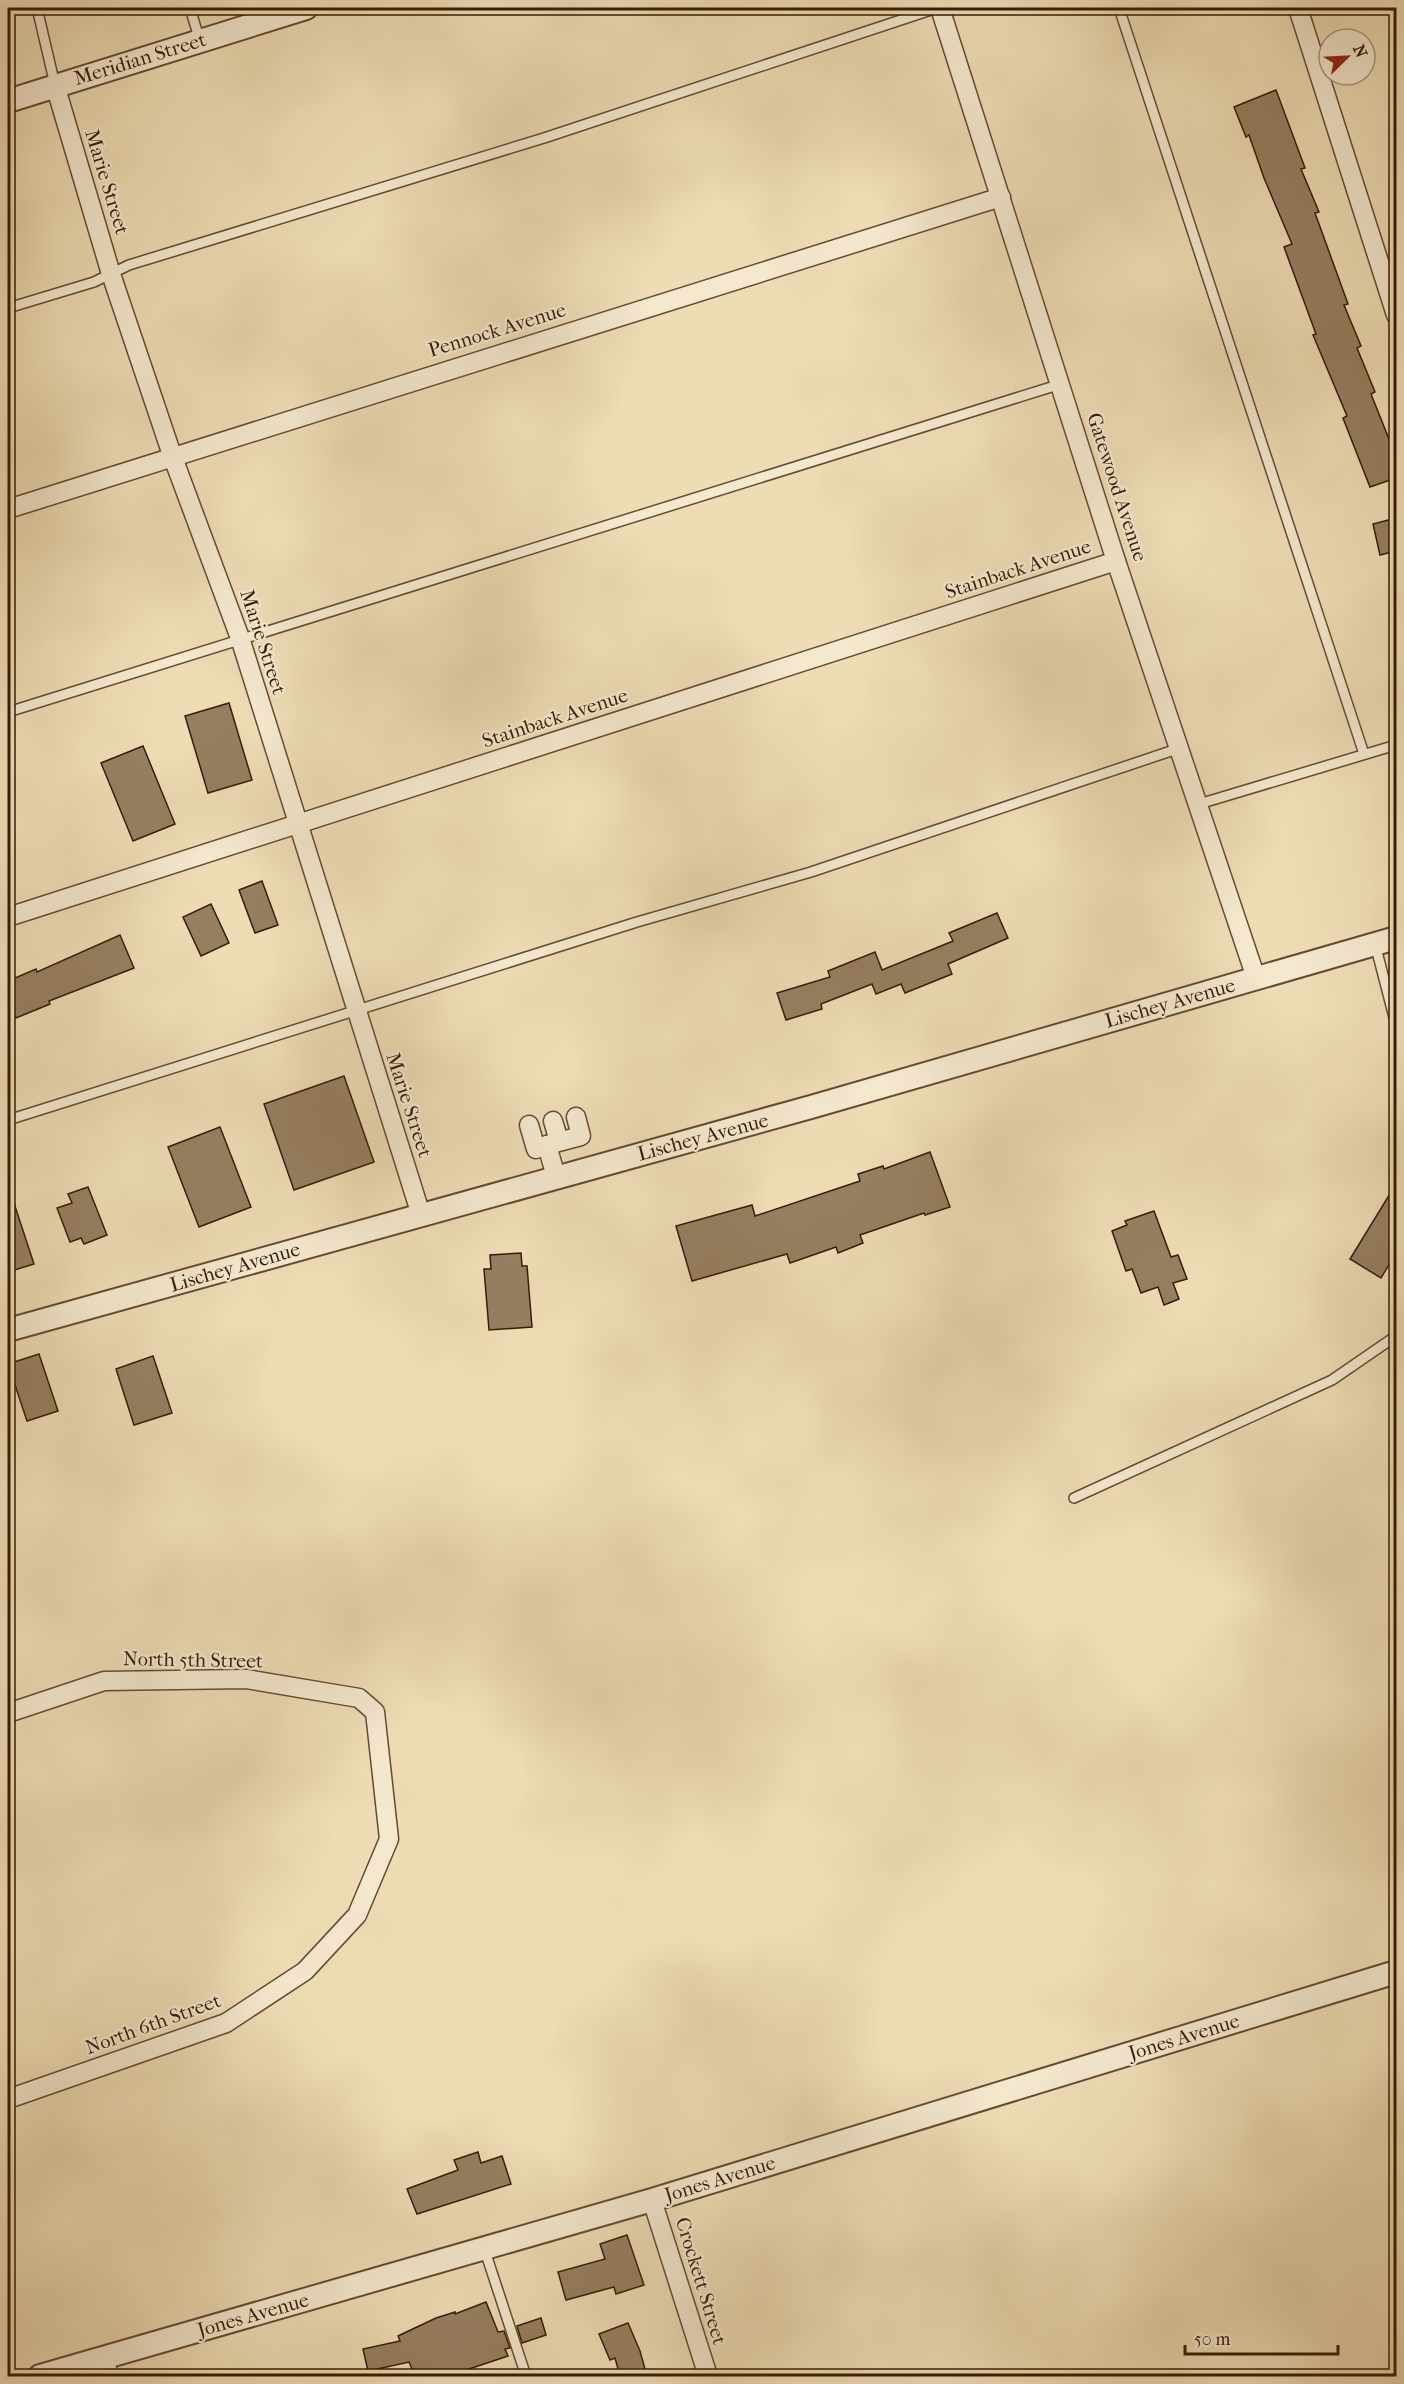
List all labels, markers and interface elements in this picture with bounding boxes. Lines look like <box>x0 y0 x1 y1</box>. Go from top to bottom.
north arrow <box>1317 27 1377 87</box>
street label: Meridian Street <box>71 28 209 90</box>
text: N <box>1349 42 1372 61</box>
street label: Marie Street <box>80 127 134 237</box>
street label: Pennock Avenue <box>425 298 569 362</box>
street label: Gatewood Avenue <box>1082 410 1152 564</box>
street label: Stainback Avenue <box>942 535 1094 603</box>
street label: Marie Street <box>235 587 291 697</box>
street label: Stainback Avenue <box>479 684 631 752</box>
street label: Lischey Avenue <box>1102 973 1238 1033</box>
street label: Marie Street <box>381 1050 437 1160</box>
street label: Lischey Avenue <box>635 1108 771 1165</box>
street label: Lischey Avenue <box>167 1237 303 1297</box>
street label: North 5th Street <box>123 1647 263 1673</box>
street label: North 6th Street <box>82 1989 224 2059</box>
street label: Jones Avenue <box>1124 2009 1242 2065</box>
street label: Jones Avenue <box>660 2151 778 2207</box>
street label: Crockett Street <box>671 2215 731 2347</box>
street label: Jones Avenue <box>193 2288 311 2342</box>
scale bar <box>1185 2318 1338 2356</box>
text: 50 m <box>1194 2329 1231 2350</box>

